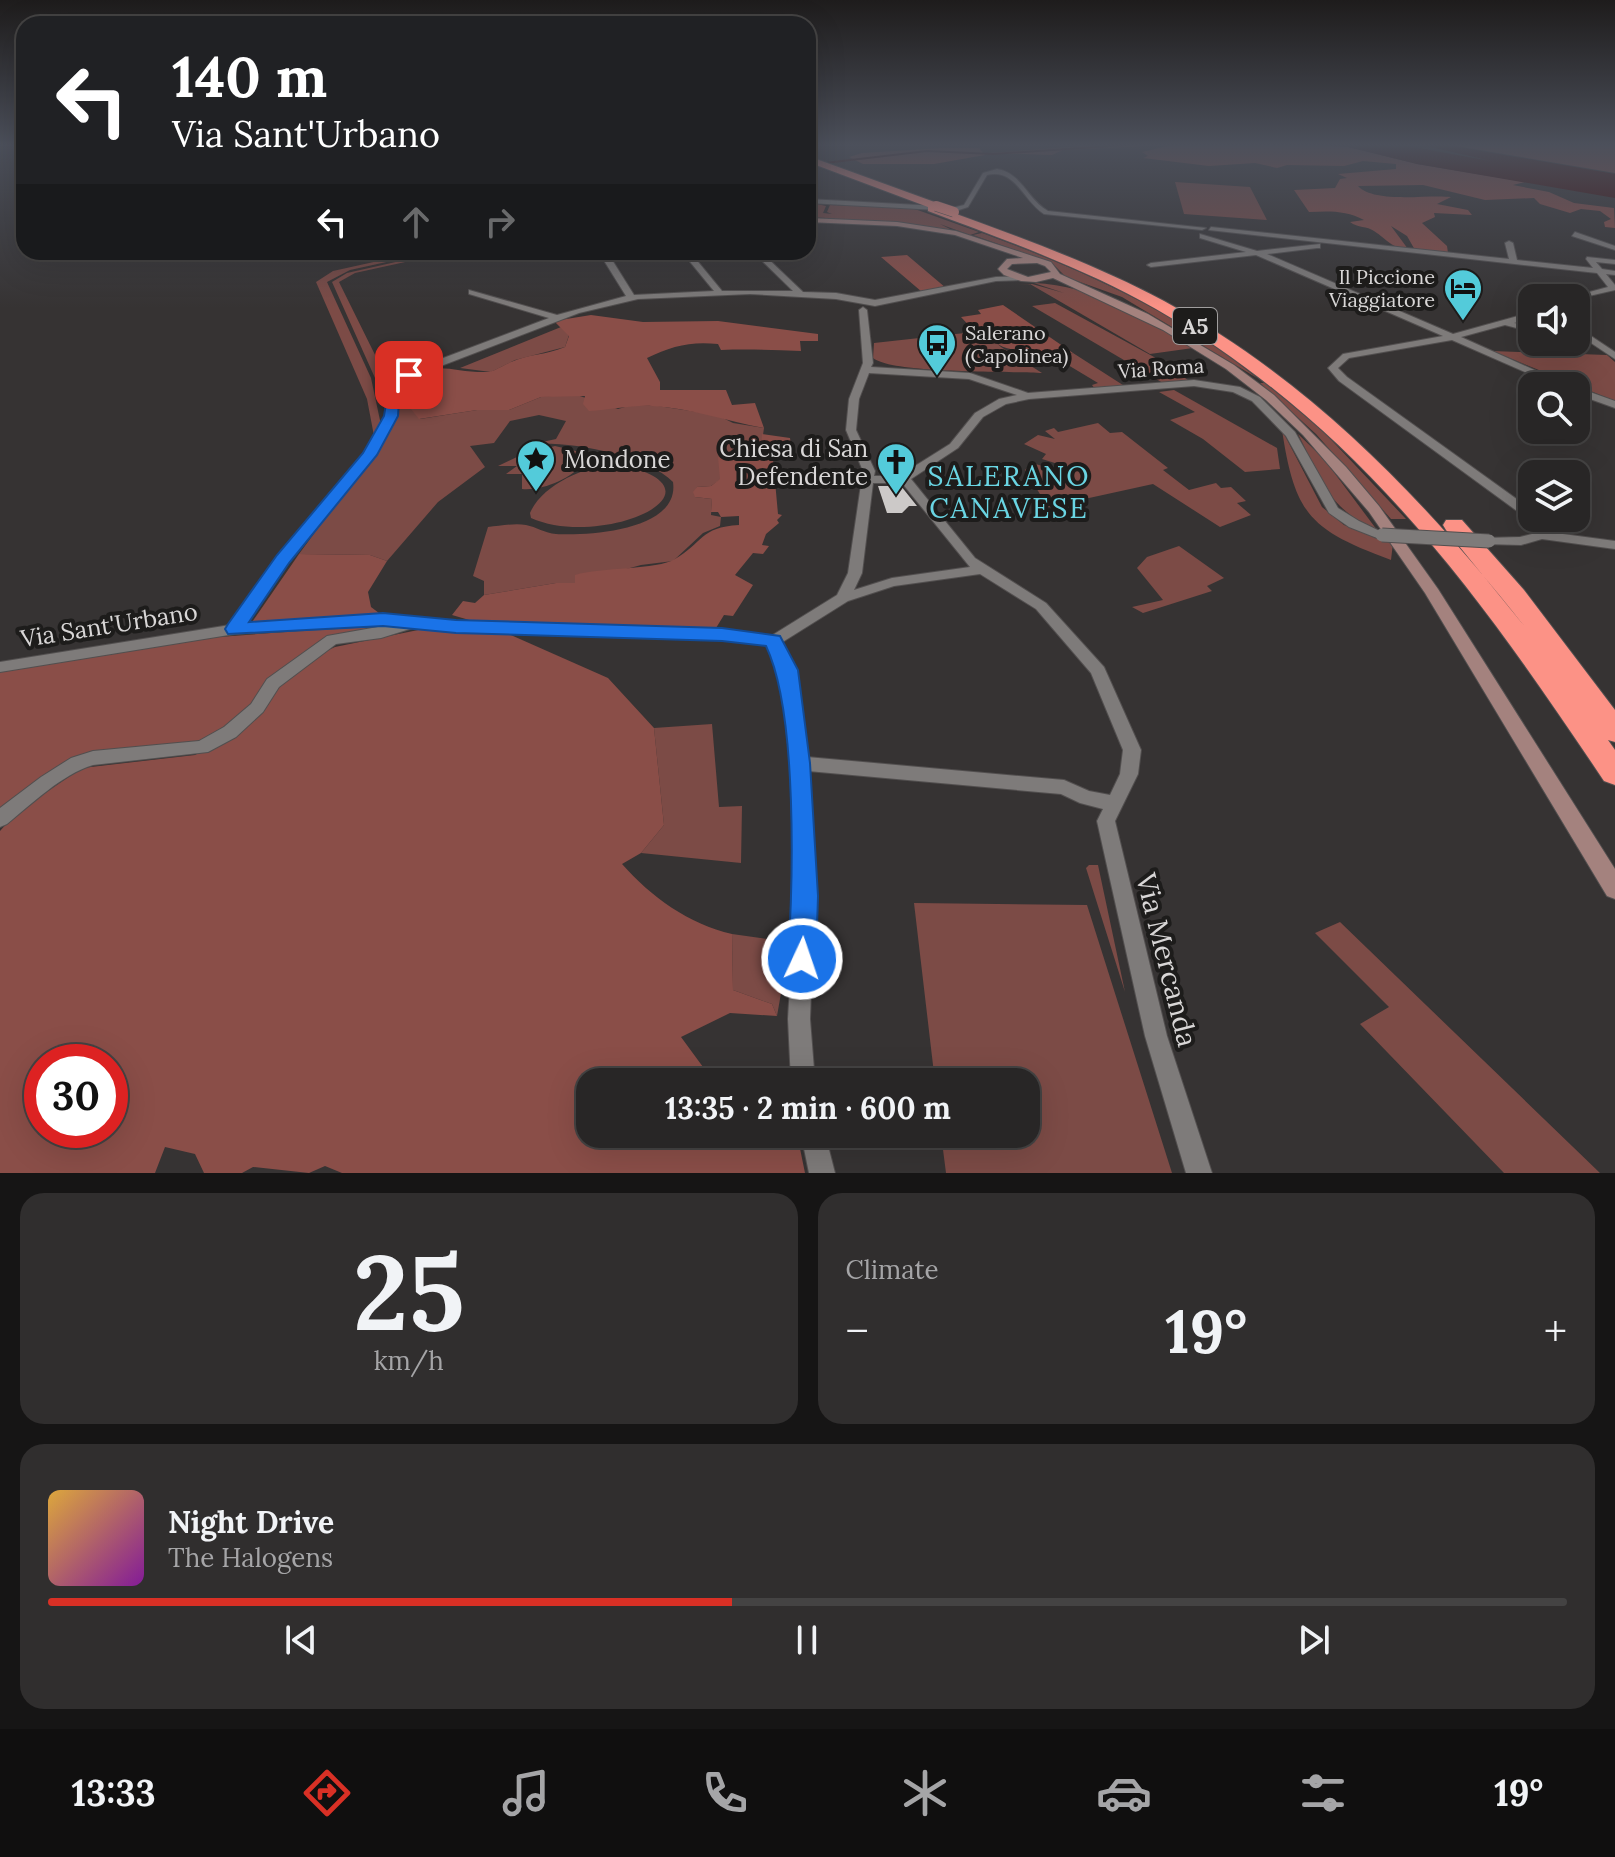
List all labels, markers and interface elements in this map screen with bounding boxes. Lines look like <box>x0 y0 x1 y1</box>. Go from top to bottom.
text: 140 m <box>172 41 327 112</box>
icon: left <box>40 48 144 152</box>
text: Via Sant'Urbano <box>172 111 440 157</box>
icon: left <box>310 200 354 244</box>
icon: ahead <box>394 200 438 244</box>
icon: right <box>478 200 522 244</box>
place label: Il Piccione Viaggiatore <box>1328 264 1435 312</box>
hotel icon: Il Piccione Viaggiatore <box>1442 267 1484 322</box>
map controls <box>1518 284 1590 532</box>
button: sound <box>1518 284 1590 356</box>
road number: A5 <box>1173 308 1217 344</box>
place label: Salerano (Capolinea) <box>965 320 1068 369</box>
bus stop icon: Salerano (Capolinea) <box>916 322 958 377</box>
pin <box>375 341 443 409</box>
icon: arrive <box>387 353 431 397</box>
street label: Via Roma <box>1116 353 1205 384</box>
button: search <box>1518 372 1590 444</box>
place label: Chiesa di San Defendente <box>719 433 868 492</box>
place icon: Mondone <box>515 438 557 493</box>
church icon: Chiesa di San Defendente <box>875 441 917 496</box>
place label: Mondone <box>564 444 670 475</box>
district label: SALERANO CANAVESE <box>928 458 1090 526</box>
button: layers <box>1518 460 1590 532</box>
street label: Via Sant'Urbano <box>17 596 200 654</box>
street label: Via Mercanda <box>1128 868 1206 1051</box>
position arrow <box>760 917 844 1001</box>
speed limit sign: 30 <box>24 1044 128 1148</box>
text: 13:35 · 2 min · 600 m <box>665 1089 951 1127</box>
text: 25 <box>353 1225 465 1358</box>
text: Climate <box>846 1253 939 1286</box>
text: 19° <box>1165 1293 1247 1369</box>
text: − <box>846 1303 869 1359</box>
text: + <box>1544 1303 1567 1359</box>
text: km/h <box>374 1344 444 1377</box>
text: Night Drive <box>168 1503 334 1541</box>
text: The Halogens <box>168 1541 333 1574</box>
icon: previous <box>279 1618 323 1662</box>
icon: pause <box>785 1618 829 1662</box>
icon: next <box>1292 1618 1336 1662</box>
icon: directions <box>299 1765 355 1821</box>
icon: music <box>498 1765 554 1821</box>
icon: phone <box>697 1765 753 1821</box>
icon: climate <box>897 1765 953 1821</box>
icon: car <box>1096 1765 1152 1821</box>
icon: filters <box>1295 1765 1351 1821</box>
text: 13:33 <box>72 1770 156 1816</box>
text: 19° <box>1494 1770 1543 1816</box>

